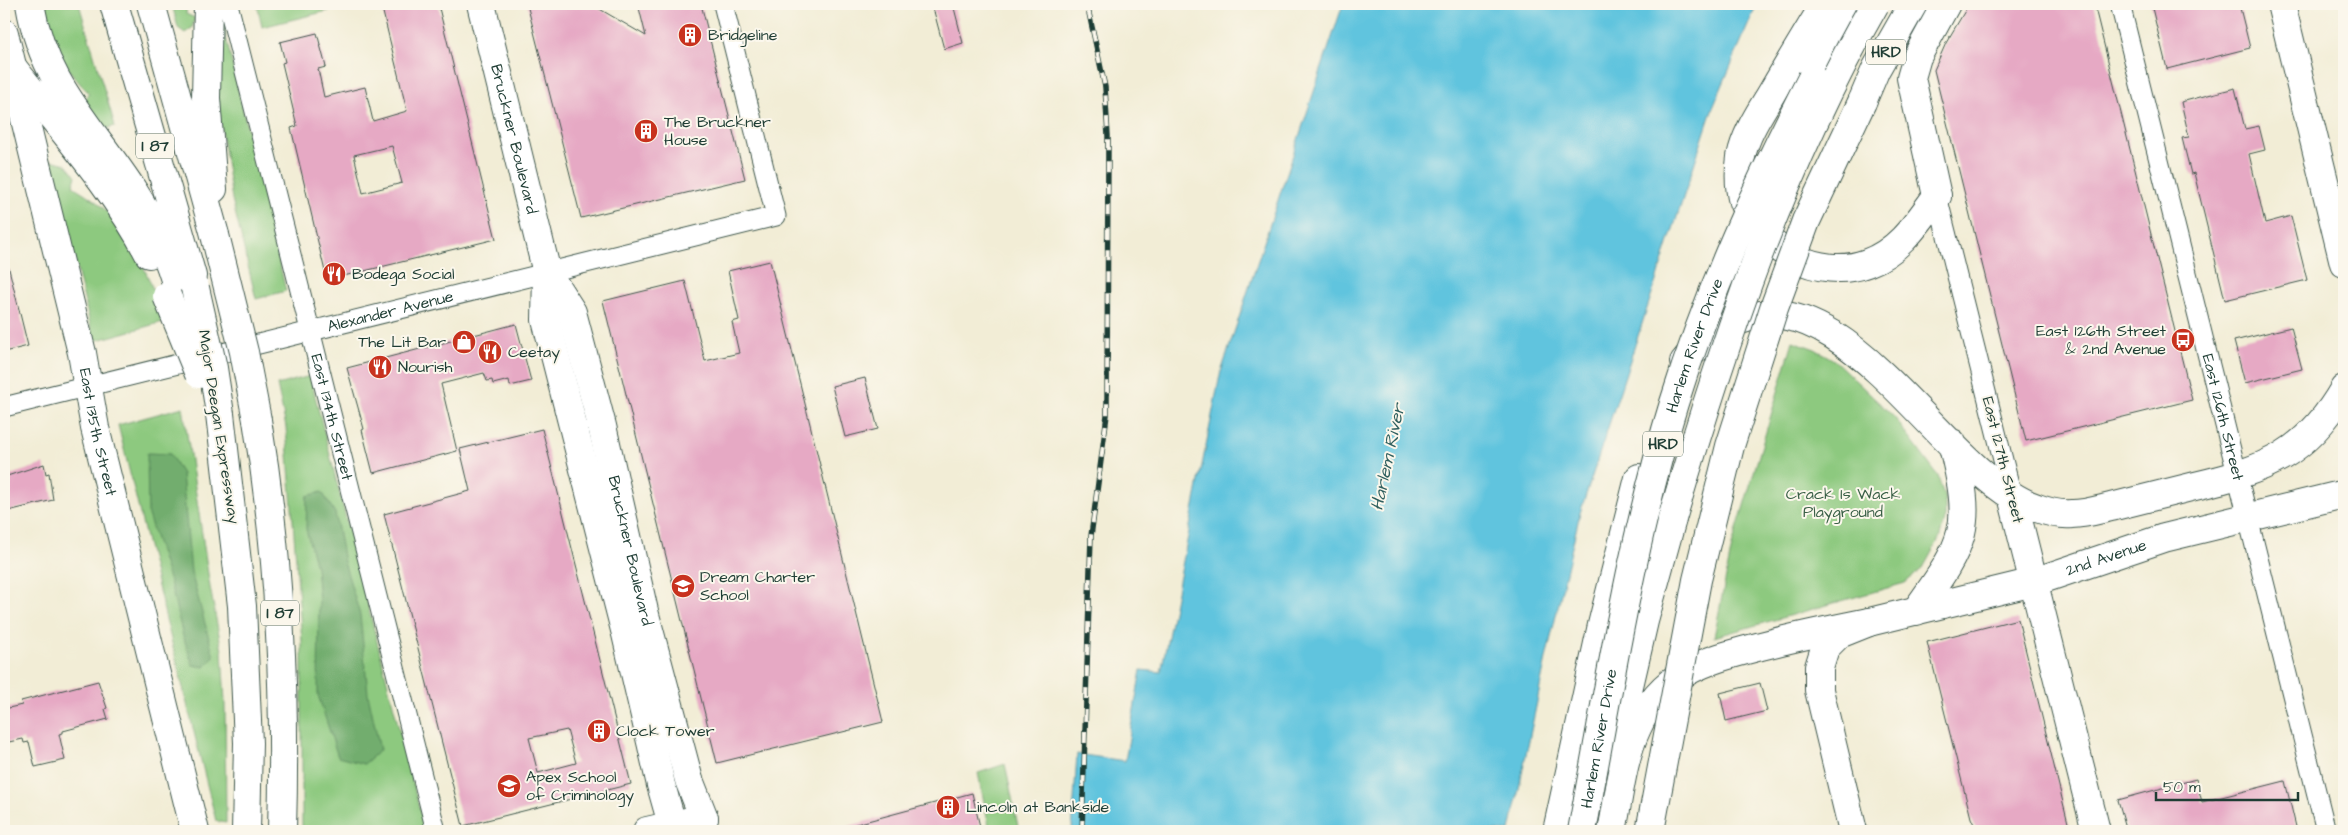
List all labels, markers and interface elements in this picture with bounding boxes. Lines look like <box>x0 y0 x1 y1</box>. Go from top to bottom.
building icon: Bridgeline <box>677 22 703 48</box>
place label: Bridgeline <box>708 24 778 47</box>
road number: HRD <box>1866 40 1906 64</box>
street label: Bruckner Boulevard <box>485 62 543 216</box>
place label: The Bruckner House <box>664 111 771 151</box>
building icon: The Bruckner House <box>633 118 659 144</box>
road number: I 87 <box>136 134 174 158</box>
restaurant icon: Bodega Social <box>321 261 347 287</box>
place label: Bodega Social <box>352 263 455 286</box>
street label: Harlem River Drive <box>1661 275 1729 415</box>
street label: Alexander Avenue <box>325 285 456 338</box>
place label: East 126th Street & 2nd Avenue <box>2036 320 2167 360</box>
bus stop icon: East 126th Street & 2nd Avenue <box>2170 327 2196 353</box>
street label: Major Deegan Expressway <box>192 328 245 526</box>
shop icon: The Lit Bar <box>451 329 477 355</box>
place label: The Lit Bar <box>358 331 446 353</box>
restaurant icon: Ceetay <box>477 339 503 365</box>
place label: Ceetay <box>508 341 560 364</box>
street label: East 134th Street <box>305 352 359 483</box>
street label: East 126th Street <box>2197 352 2249 484</box>
restaurant icon: Nourish <box>367 354 393 380</box>
place label: Nourish <box>398 356 452 378</box>
street label: East 135th Street <box>74 366 123 499</box>
street label: East 127th Street <box>1977 394 2029 526</box>
water label: Harlem River <box>1365 399 1412 513</box>
road number: HRD <box>1643 432 1683 456</box>
street label: Bruckner Boulevard <box>603 473 658 628</box>
park label: Crack Is Wack Playground <box>1786 483 1901 524</box>
street label: 2nd Avenue <box>2063 534 2150 581</box>
place label: Dream Charter School <box>700 566 815 606</box>
school or university icon: Dream Charter School <box>670 573 696 599</box>
road number: I 87 <box>261 600 299 626</box>
street label: Harlem River Drive <box>1575 667 1623 810</box>
building icon: Clock Tower <box>586 718 612 744</box>
place label: Clock Tower <box>616 720 715 742</box>
place label: Apex School of Criminology <box>526 766 634 807</box>
scale bar <box>2156 770 2298 802</box>
school or university icon: Apex School of Criminology <box>496 773 522 799</box>
text: 50 m <box>2163 777 2201 798</box>
building icon: Lincoln at Bankside <box>935 794 961 820</box>
place label: Lincoln at Bankside <box>966 796 1110 818</box>

